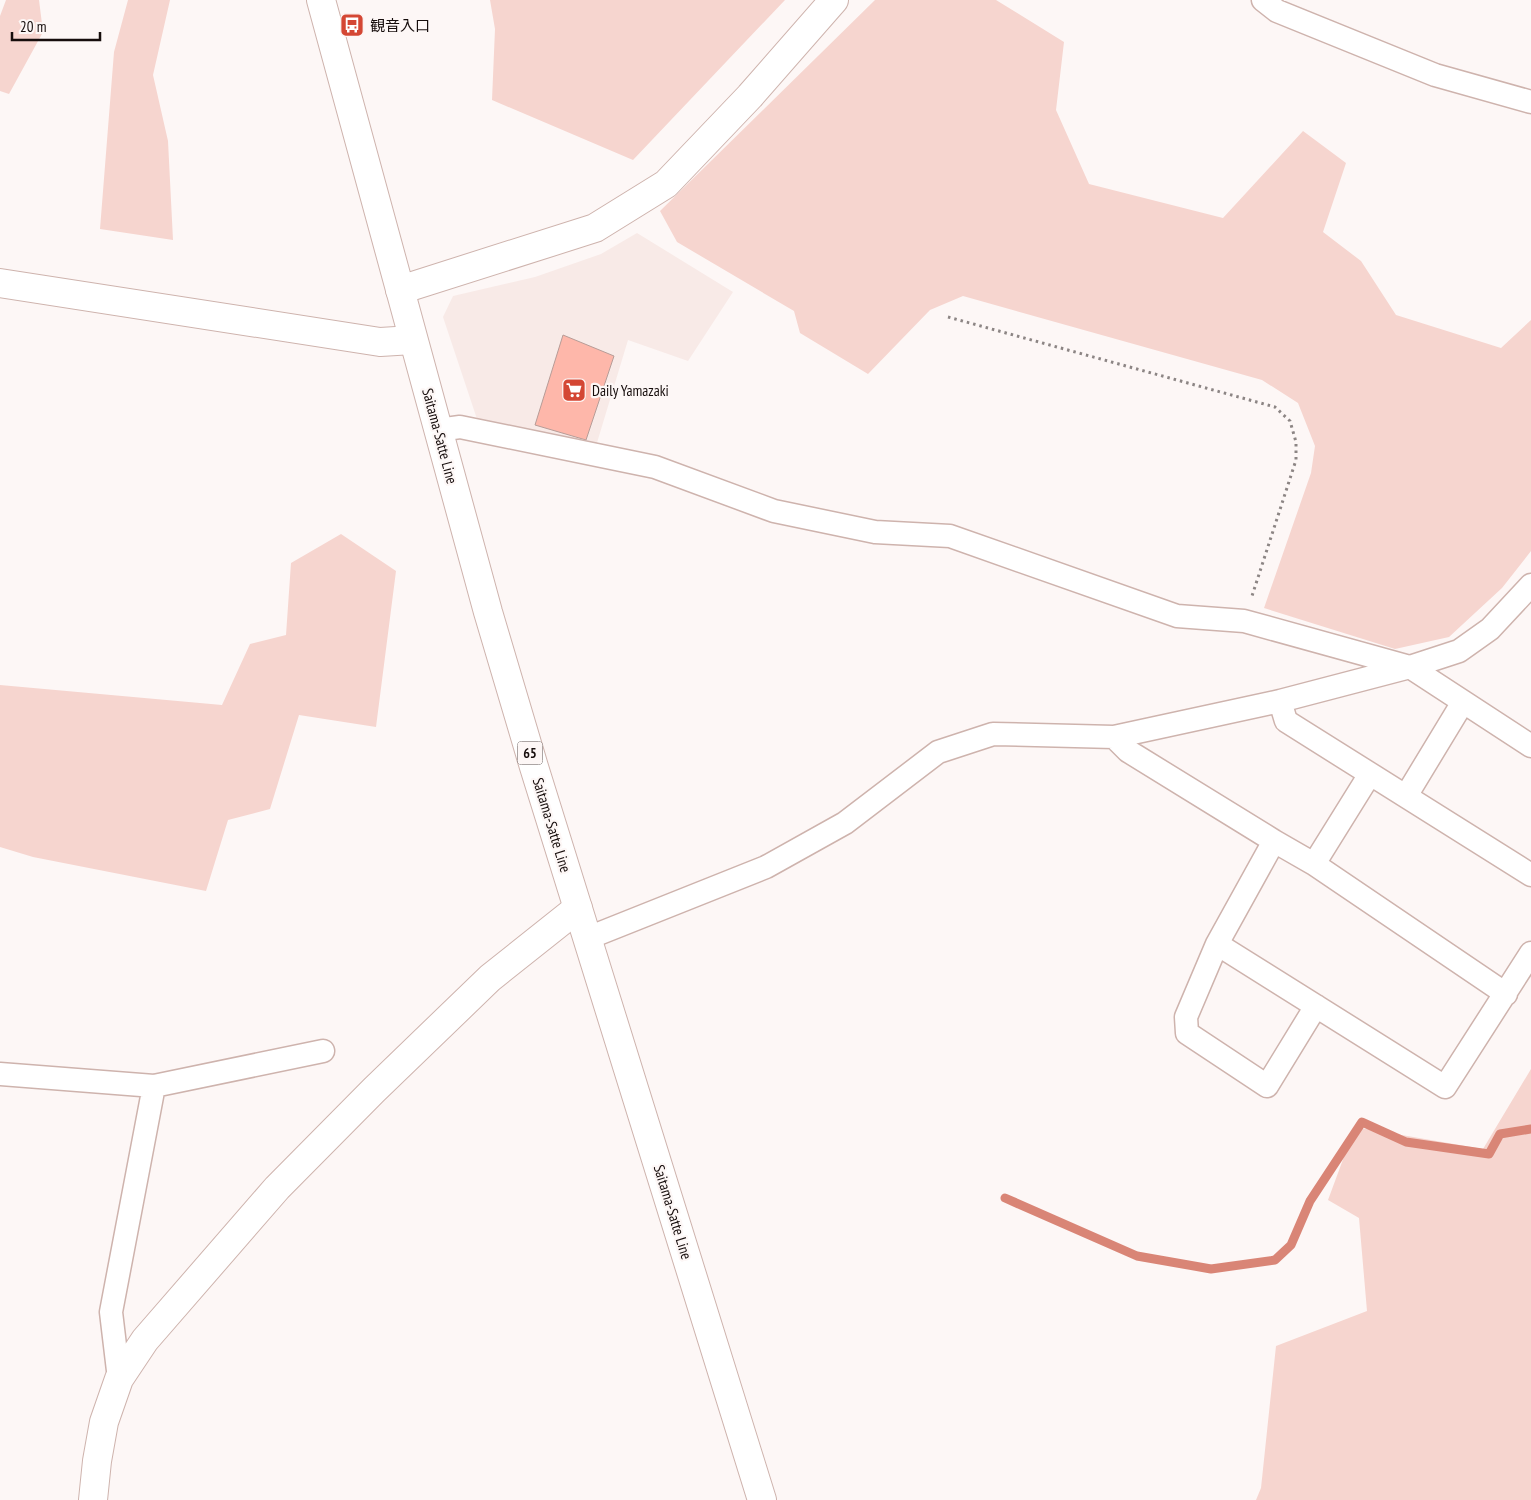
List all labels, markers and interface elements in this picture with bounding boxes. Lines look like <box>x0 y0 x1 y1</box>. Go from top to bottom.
scale bar <box>12 10 100 42</box>
bus stop icon: 観音入口 <box>339 12 365 38</box>
place label: 観音入口 <box>370 16 430 35</box>
text: 20 m <box>20 17 46 36</box>
supermarket icon: Daily Yamazaki <box>561 377 587 403</box>
place label: Daily Yamazaki <box>592 381 669 400</box>
street label: Saitama-Satte Line <box>418 386 462 486</box>
road number: 65 <box>518 741 542 764</box>
street label: Saitama-Satte Line <box>529 775 575 875</box>
street label: Saitama-Satte Line <box>650 1162 696 1262</box>

